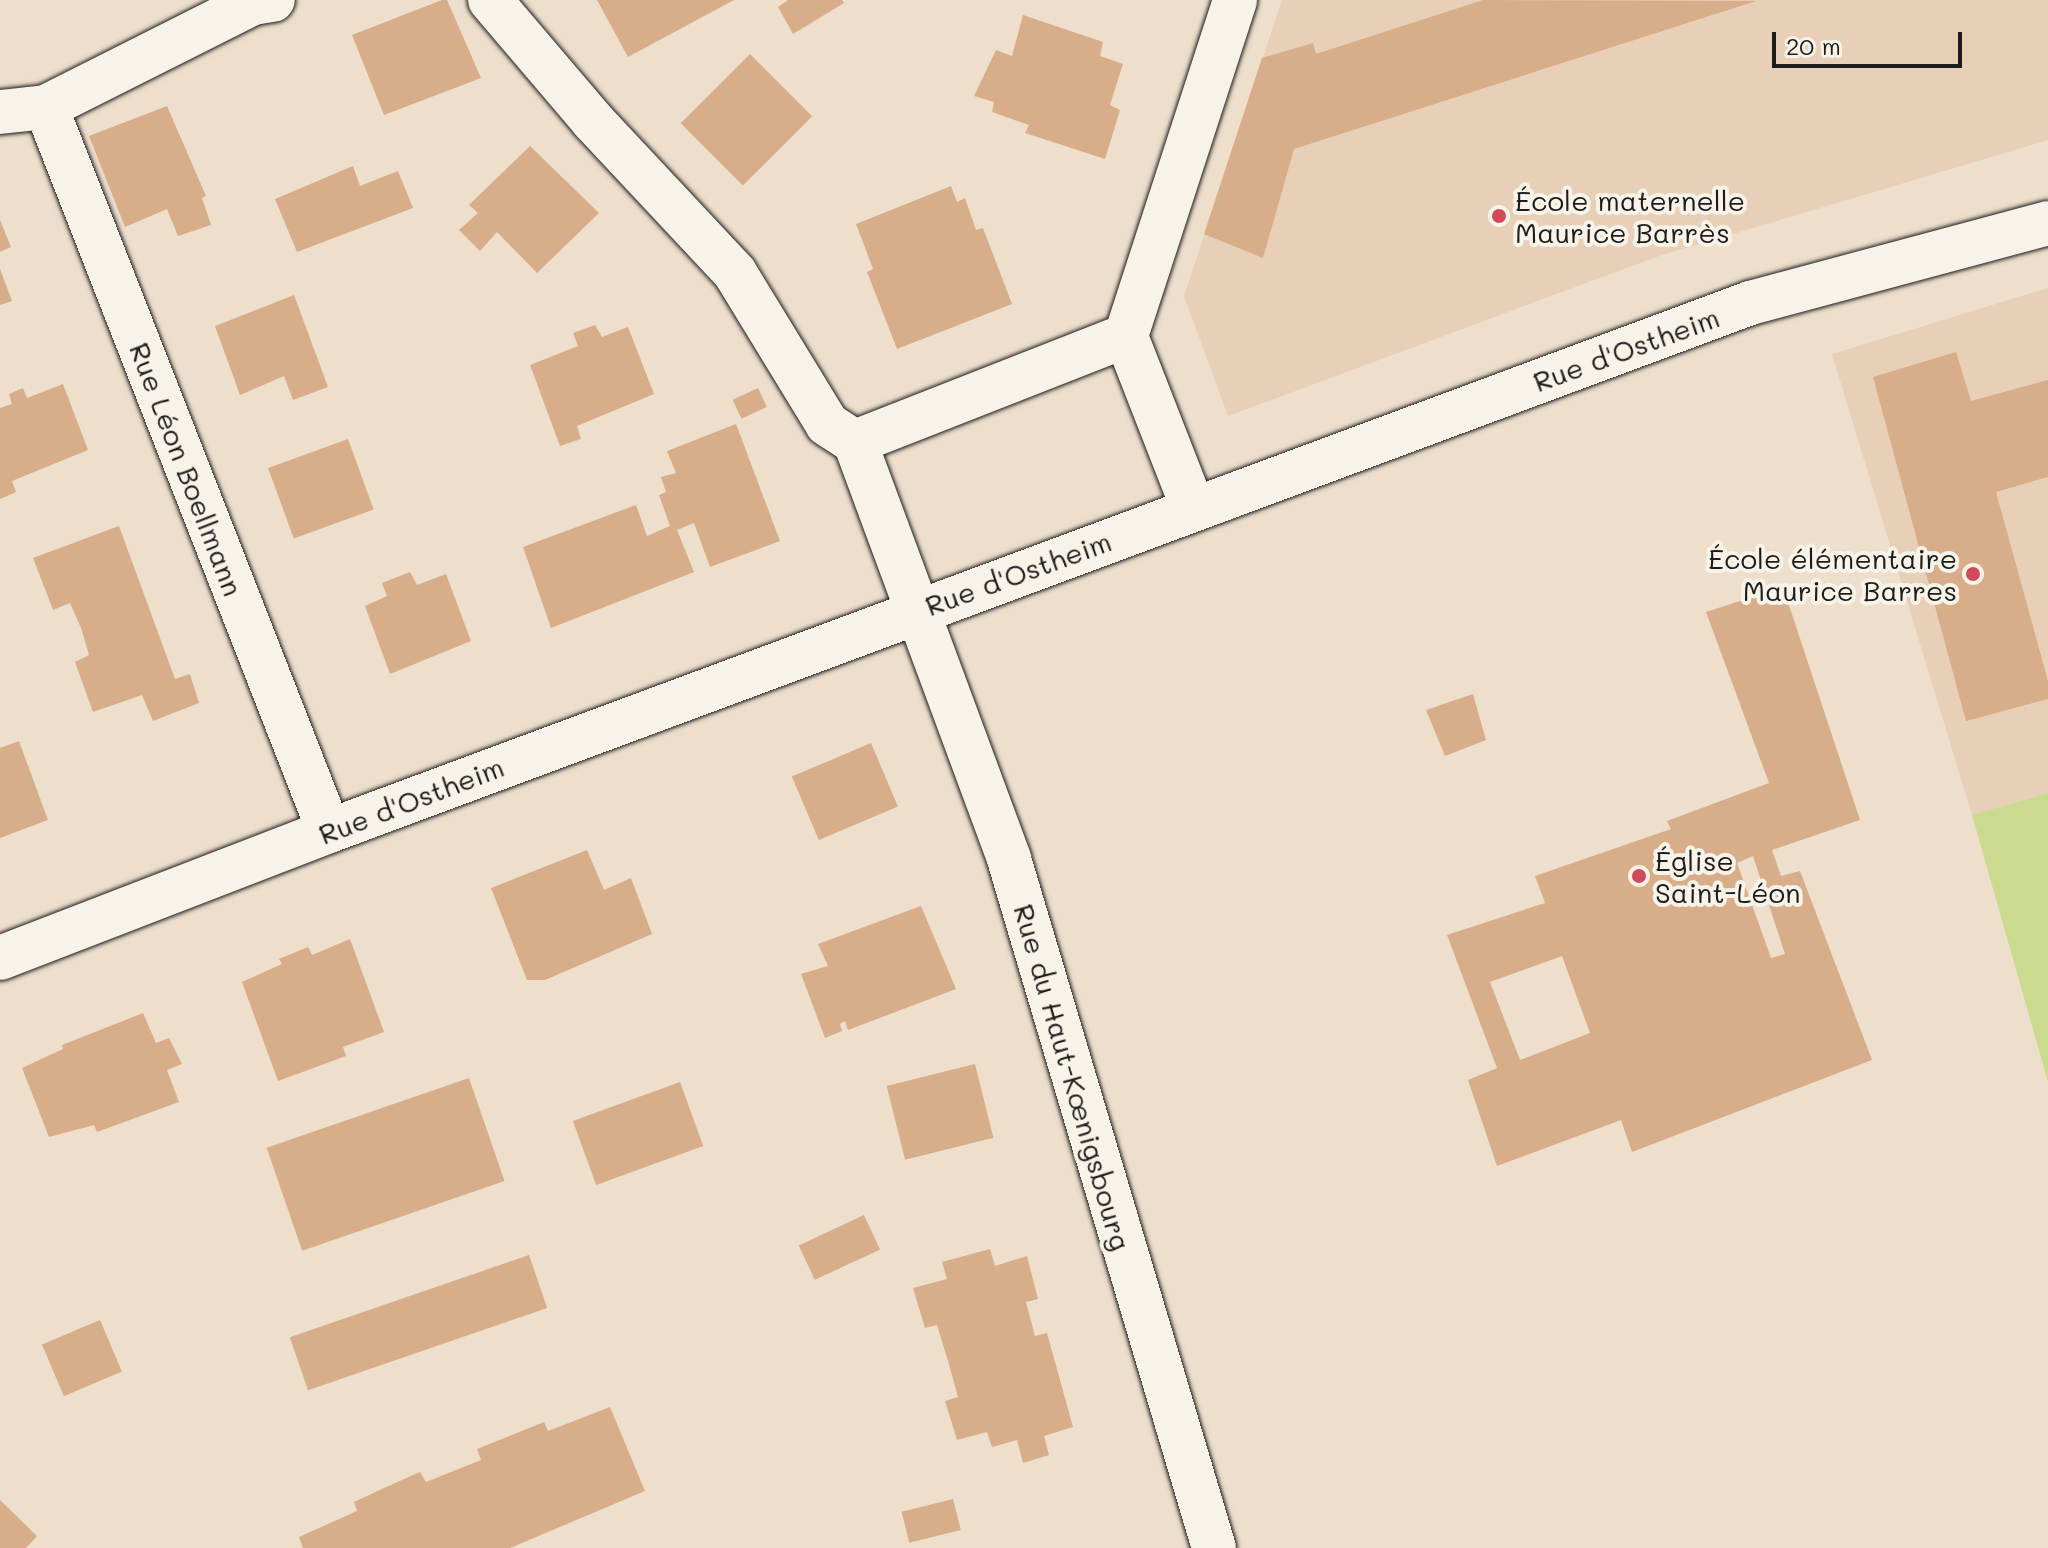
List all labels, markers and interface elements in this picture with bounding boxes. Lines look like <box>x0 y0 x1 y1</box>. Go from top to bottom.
scale bar <box>1776 16 1966 66</box>
text: 20 m <box>1786 30 1841 61</box>
place label: École maternelle Maurice Barrès <box>1515 183 1745 249</box>
marker: École maternelle Maurice Barrès <box>1490 207 1508 225</box>
street label: Rue d'Ostheim <box>1528 300 1724 398</box>
street label: Rue Léon Boellmann <box>123 337 251 601</box>
street label: Rue d'Ostheim <box>920 524 1116 622</box>
place label: École élémentaire Maurice Barres <box>1708 541 1957 607</box>
marker: École élémentaire Maurice Barres <box>1964 565 1982 583</box>
street label: Rue d'Ostheim <box>314 749 508 851</box>
place label: Église Saint-Léon <box>1655 843 1801 909</box>
marker: Église Saint-Léon <box>1630 867 1648 885</box>
street label: Rue du Haut-Kœnigsbourg <box>1007 900 1139 1254</box>

